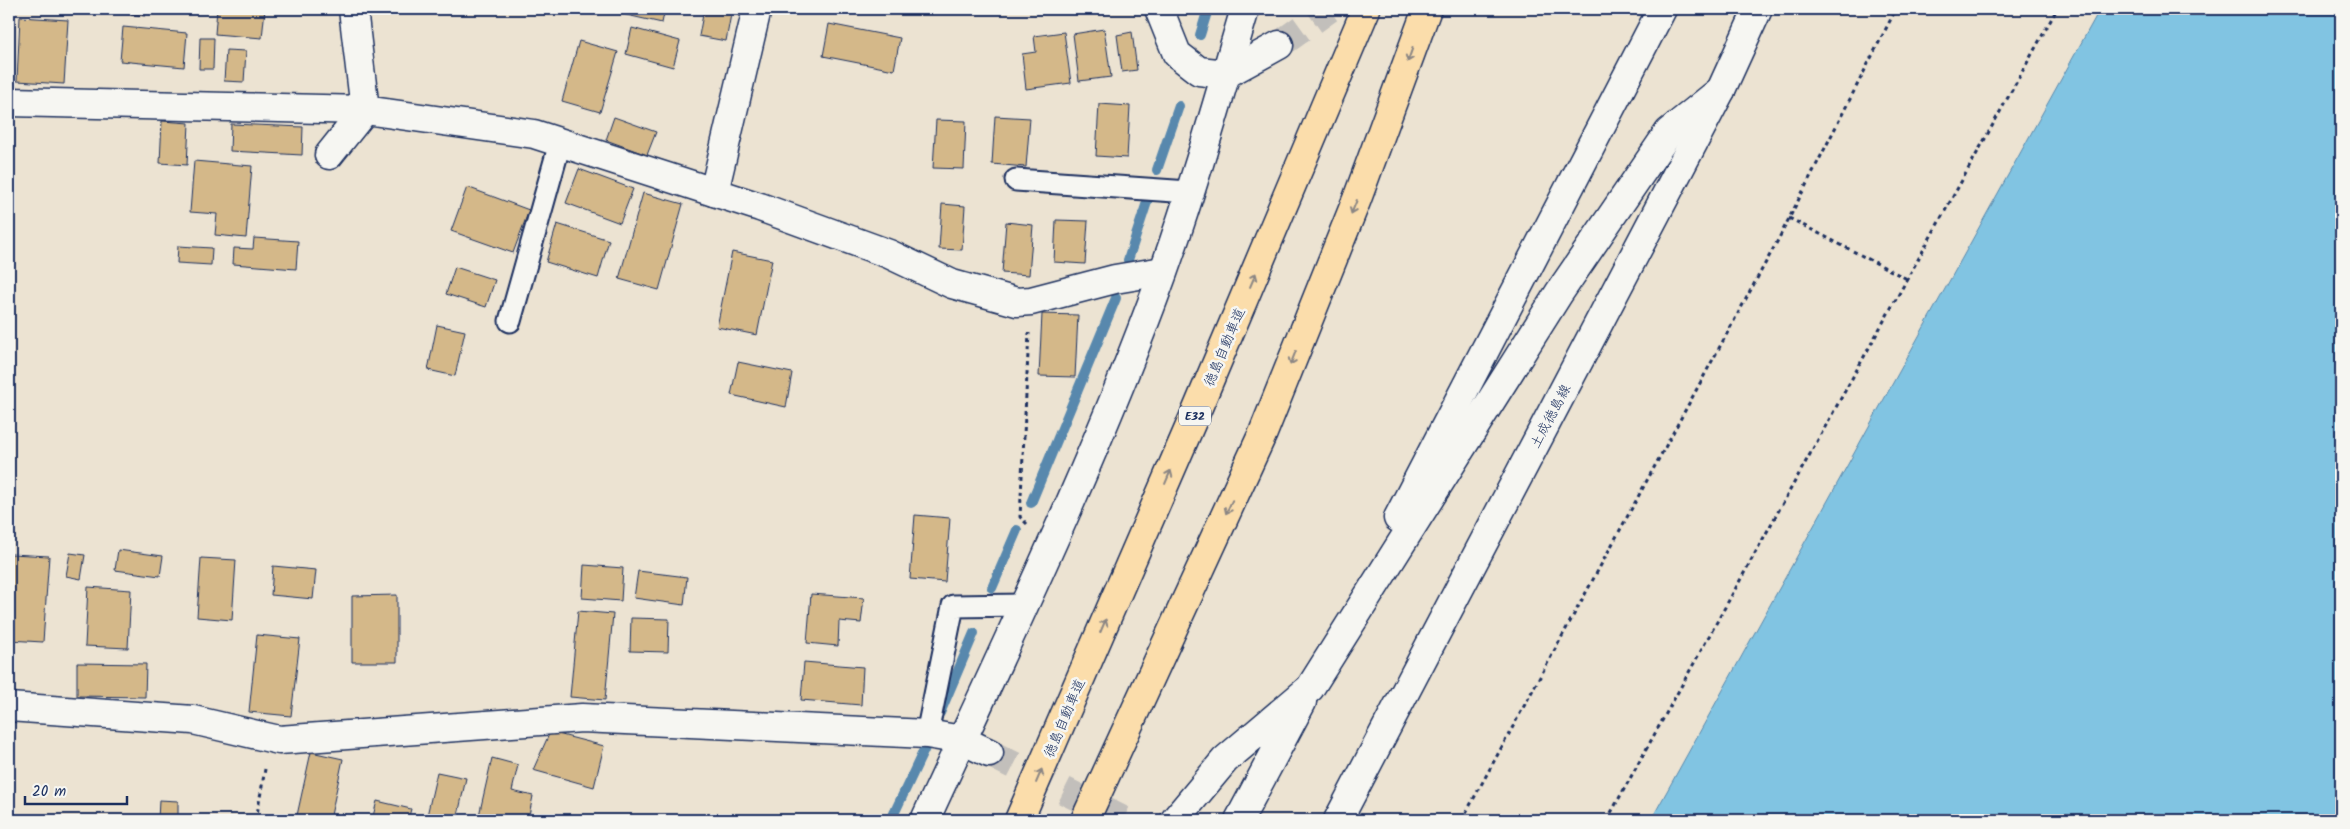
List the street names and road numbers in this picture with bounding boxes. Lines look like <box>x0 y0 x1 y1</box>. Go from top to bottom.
street label: 徳島自動車道 <box>1198 304 1251 390</box>
street label: 土成徳島線 <box>1525 380 1577 453</box>
road number: E32 <box>1179 406 1211 426</box>
street label: 徳島自動車道 <box>1038 675 1091 761</box>

